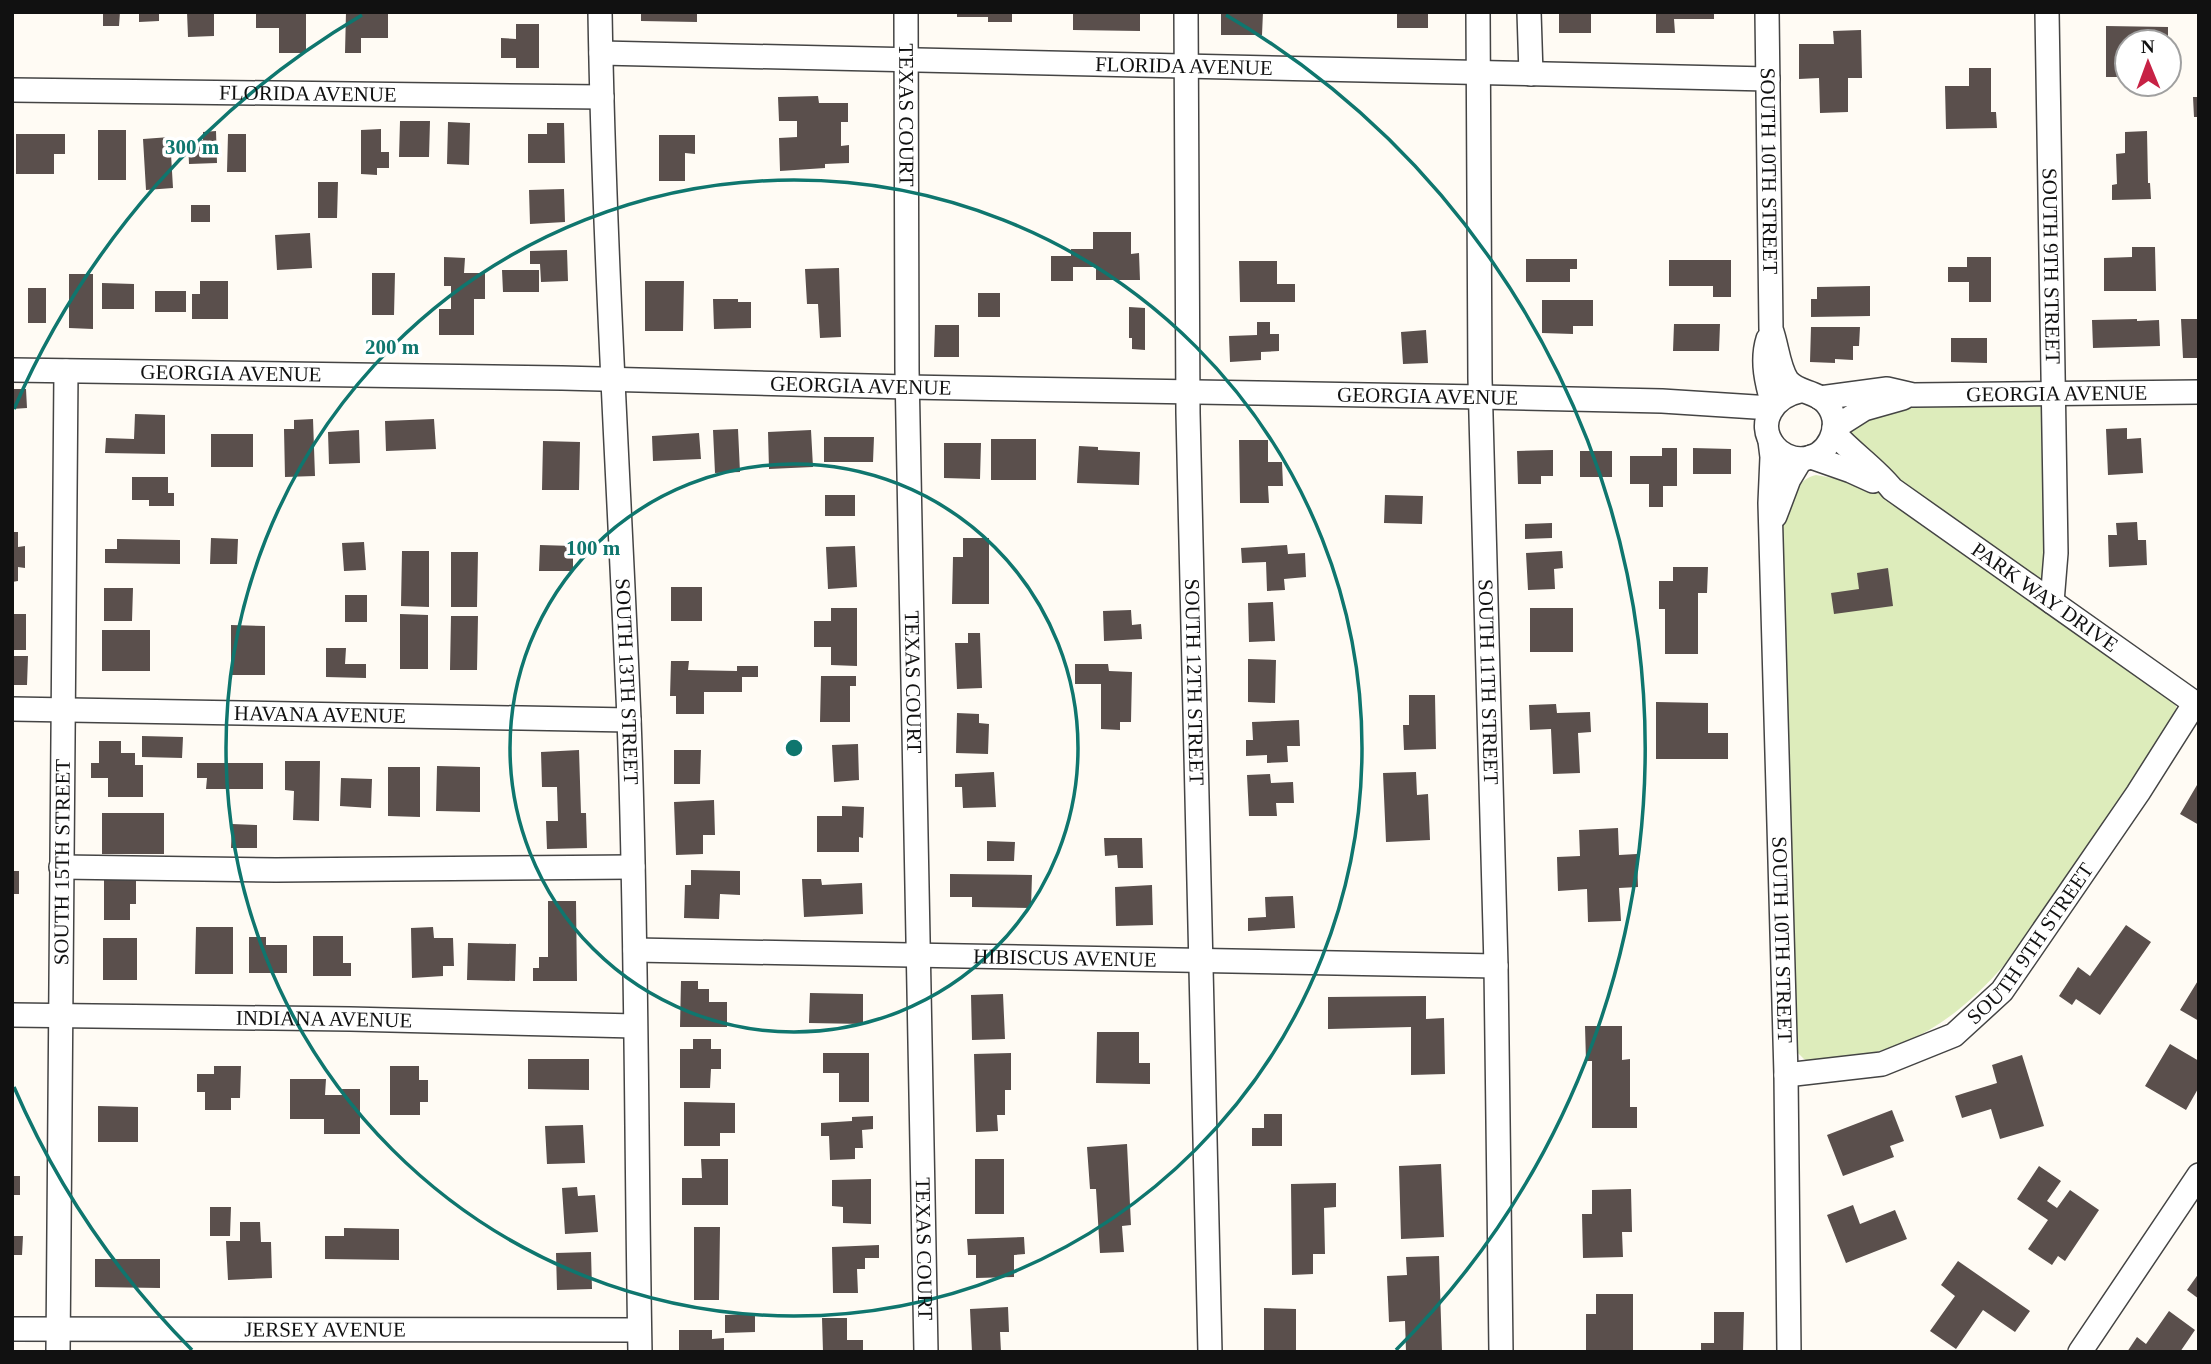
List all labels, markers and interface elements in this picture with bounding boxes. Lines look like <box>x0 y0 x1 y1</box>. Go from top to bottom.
north arrow <box>2113 28 2183 98</box>
text: N <box>2141 36 2155 57</box>
street label: TEXAS COURT <box>894 44 918 187</box>
street label: FLORIDA AVENUE <box>1095 52 1273 80</box>
street label: SOUTH 10TH STREET <box>1756 68 1782 275</box>
street label: FLORIDA AVENUE <box>219 80 397 107</box>
text: 300 m <box>165 135 220 159</box>
street label: SOUTH 9TH STREET <box>2038 168 2065 364</box>
text: 200 m <box>365 335 420 359</box>
street label: GEORGIA AVENUE <box>140 360 322 387</box>
street label: GEORGIA AVENUE <box>770 371 952 400</box>
street label: GEORGIA AVENUE <box>1966 381 2147 406</box>
street label: GEORGIA AVENUE <box>1337 382 1519 410</box>
text: 100 m <box>566 536 621 560</box>
street label: PARK WAY DRIVE <box>1967 537 2123 657</box>
street label: SOUTH 13TH STREET <box>611 578 643 785</box>
street label: SOUTH 12TH STREET <box>1180 578 1209 786</box>
street label: SOUTH 11TH STREET <box>1473 579 1503 785</box>
street label: TEXAS COURT <box>900 610 926 754</box>
street label: HAVANA AVENUE <box>234 701 406 728</box>
centre of rings <box>782 736 806 760</box>
street label: SOUTH 15TH STREET <box>49 758 75 965</box>
street label: SOUTH 10TH STREET <box>1767 836 1797 1043</box>
street label: SOUTH 9TH STREET <box>1962 858 2098 1029</box>
street label: HIBISCUS AVENUE <box>973 944 1157 972</box>
street label: INDIANA AVENUE <box>236 1006 412 1033</box>
street label: TEXAS COURT <box>911 1177 937 1321</box>
street label: JERSEY AVENUE <box>244 1317 406 1342</box>

